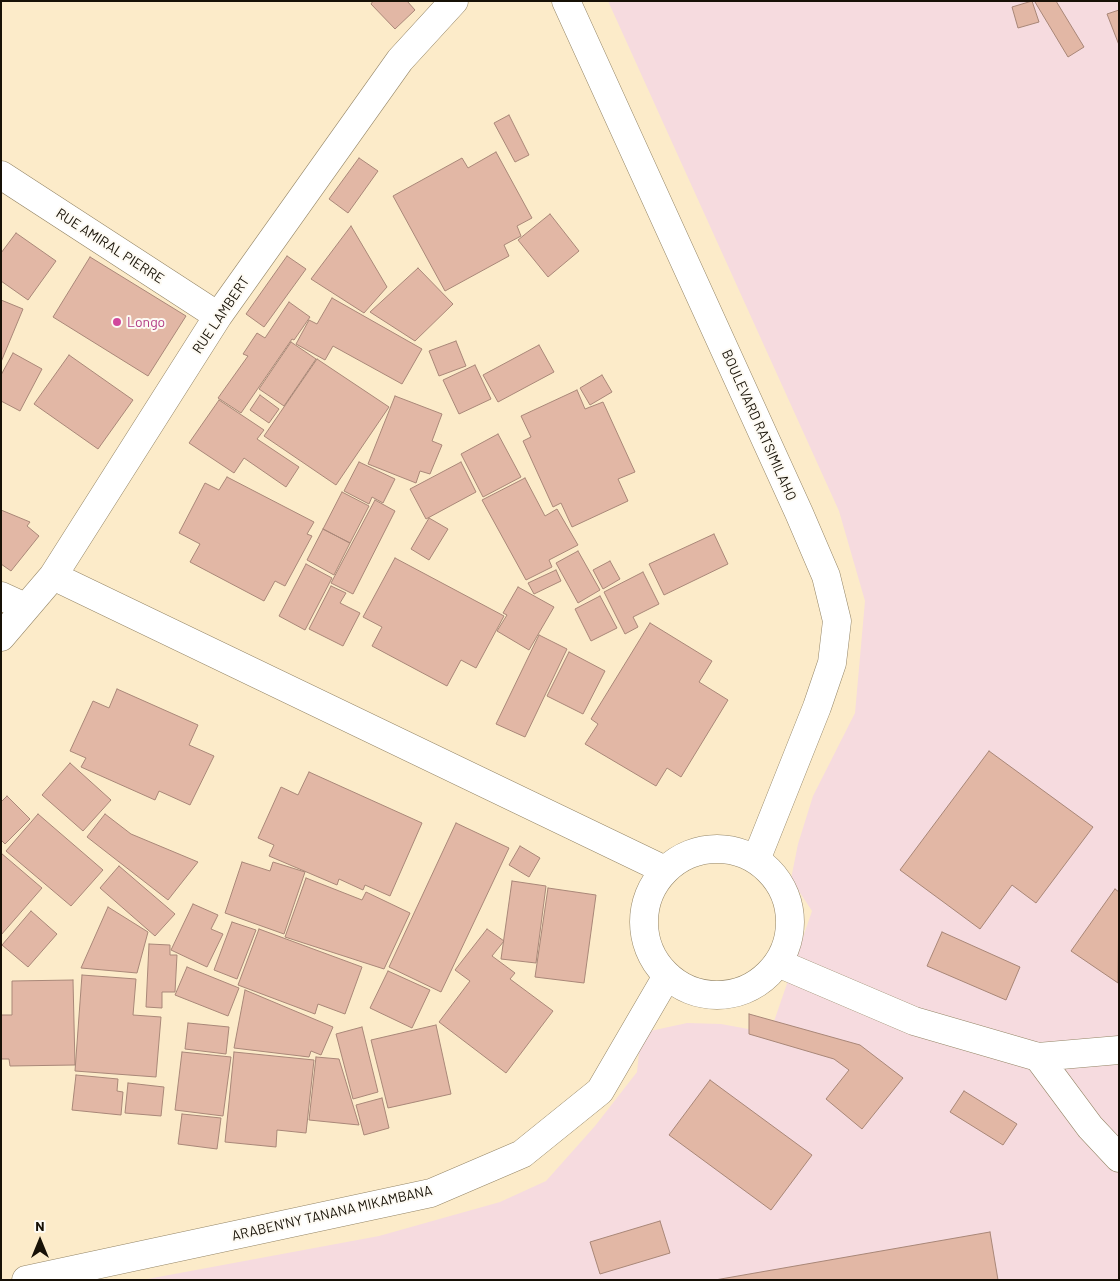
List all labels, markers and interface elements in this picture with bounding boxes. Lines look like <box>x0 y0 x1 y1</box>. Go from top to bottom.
street label: RUE AMIRAL PIERRE <box>53 205 167 287</box>
street label: RUE LAMBERT <box>189 273 253 357</box>
place label: Longo <box>127 314 165 330</box>
marker: Longo <box>111 316 123 328</box>
street label: BOULEVARD RATSIMILAHO <box>718 347 800 503</box>
street label: ARABEN'NY TANANA MIKAMBANA <box>230 1182 434 1244</box>
north arrow <box>15 1216 65 1266</box>
text: N <box>35 1217 45 1234</box>

